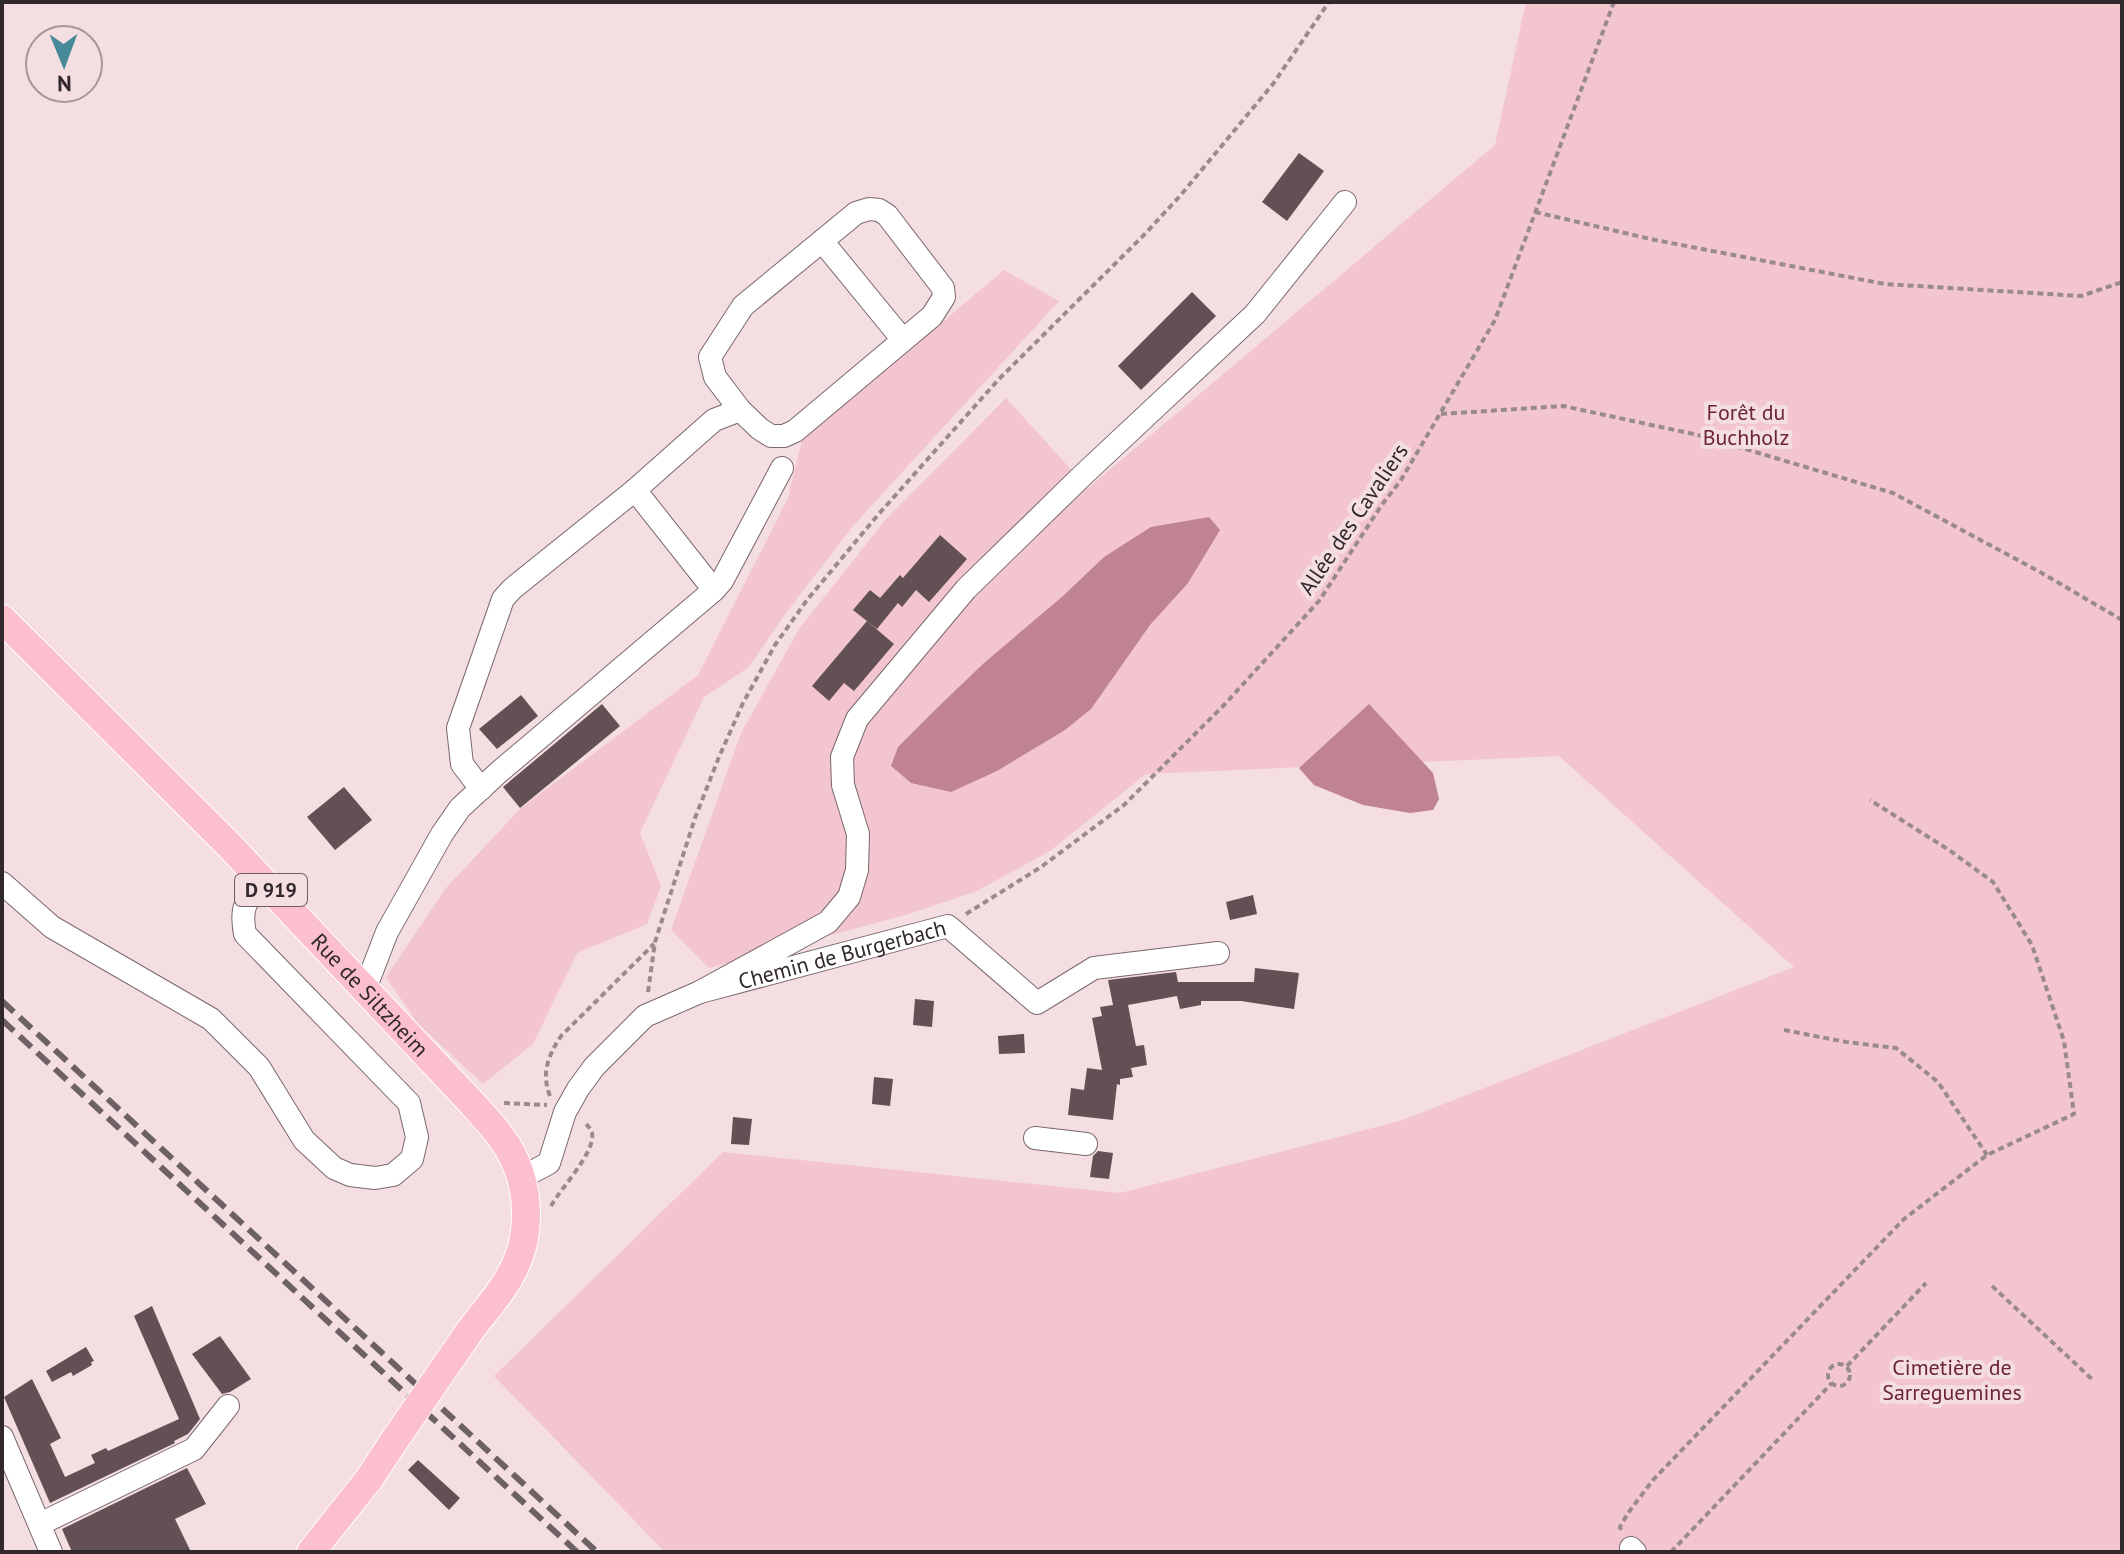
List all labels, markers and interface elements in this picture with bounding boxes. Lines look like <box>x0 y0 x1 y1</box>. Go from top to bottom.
north arrow <box>24 24 104 104</box>
text: N <box>57 70 72 98</box>
park label: Forêt du Buchholz <box>1703 398 1789 451</box>
street label: Allée des Cavaliers <box>1292 438 1414 600</box>
road number: D 919 <box>235 874 307 906</box>
street label: Chemin de Burgerbach <box>735 913 949 995</box>
street label: Rue de Siltzheim <box>305 927 435 1062</box>
park label: Cimetière de Sarreguemines <box>1882 1353 2022 1406</box>

